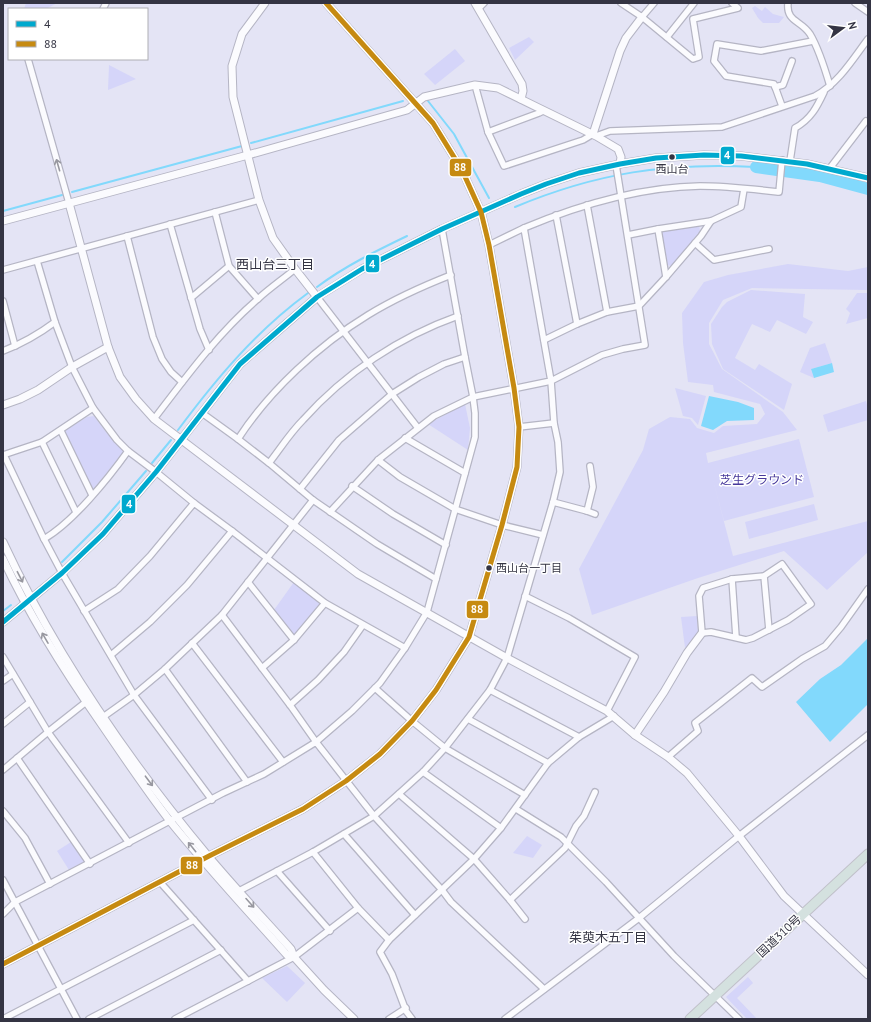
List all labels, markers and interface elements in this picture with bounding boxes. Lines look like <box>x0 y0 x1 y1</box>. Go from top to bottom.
legend <box>8 8 148 60</box>
north arrow <box>823 8 863 48</box>
text: 4 <box>44 16 51 31</box>
text: N <box>845 20 860 31</box>
text: 88 <box>44 36 57 51</box>
line badge: 4 <box>720 146 735 165</box>
text: 4 <box>724 148 731 162</box>
marker: 西山台 <box>667 152 677 162</box>
line badge: 88 <box>449 158 472 177</box>
one-way arrow <box>54 159 62 172</box>
text: 88 <box>454 160 466 174</box>
place label: 西山台 <box>656 162 689 176</box>
line badge: 4 <box>365 254 380 273</box>
district label: 西山台三丁目 <box>236 256 314 273</box>
text: 4 <box>369 257 376 271</box>
park label: 芝生グラウンド <box>720 472 804 487</box>
line badge: 4 <box>121 494 136 514</box>
text: 4 <box>126 497 133 511</box>
place label: 西山台一丁目 <box>496 561 562 575</box>
marker: 西山台一丁目 <box>484 563 494 573</box>
one-way arrow <box>17 571 25 583</box>
line badge: 88 <box>466 600 489 619</box>
text: 88 <box>471 602 483 616</box>
one-way arrow <box>41 632 49 644</box>
one-way arrow <box>145 776 154 787</box>
one-way arrow <box>188 842 197 853</box>
line badge: 88 <box>180 856 203 875</box>
text: 88 <box>186 858 198 872</box>
one-way arrow <box>245 898 254 908</box>
street label: 国道310号 <box>753 911 804 960</box>
district label: 茱萸木五丁目 <box>569 929 647 946</box>

